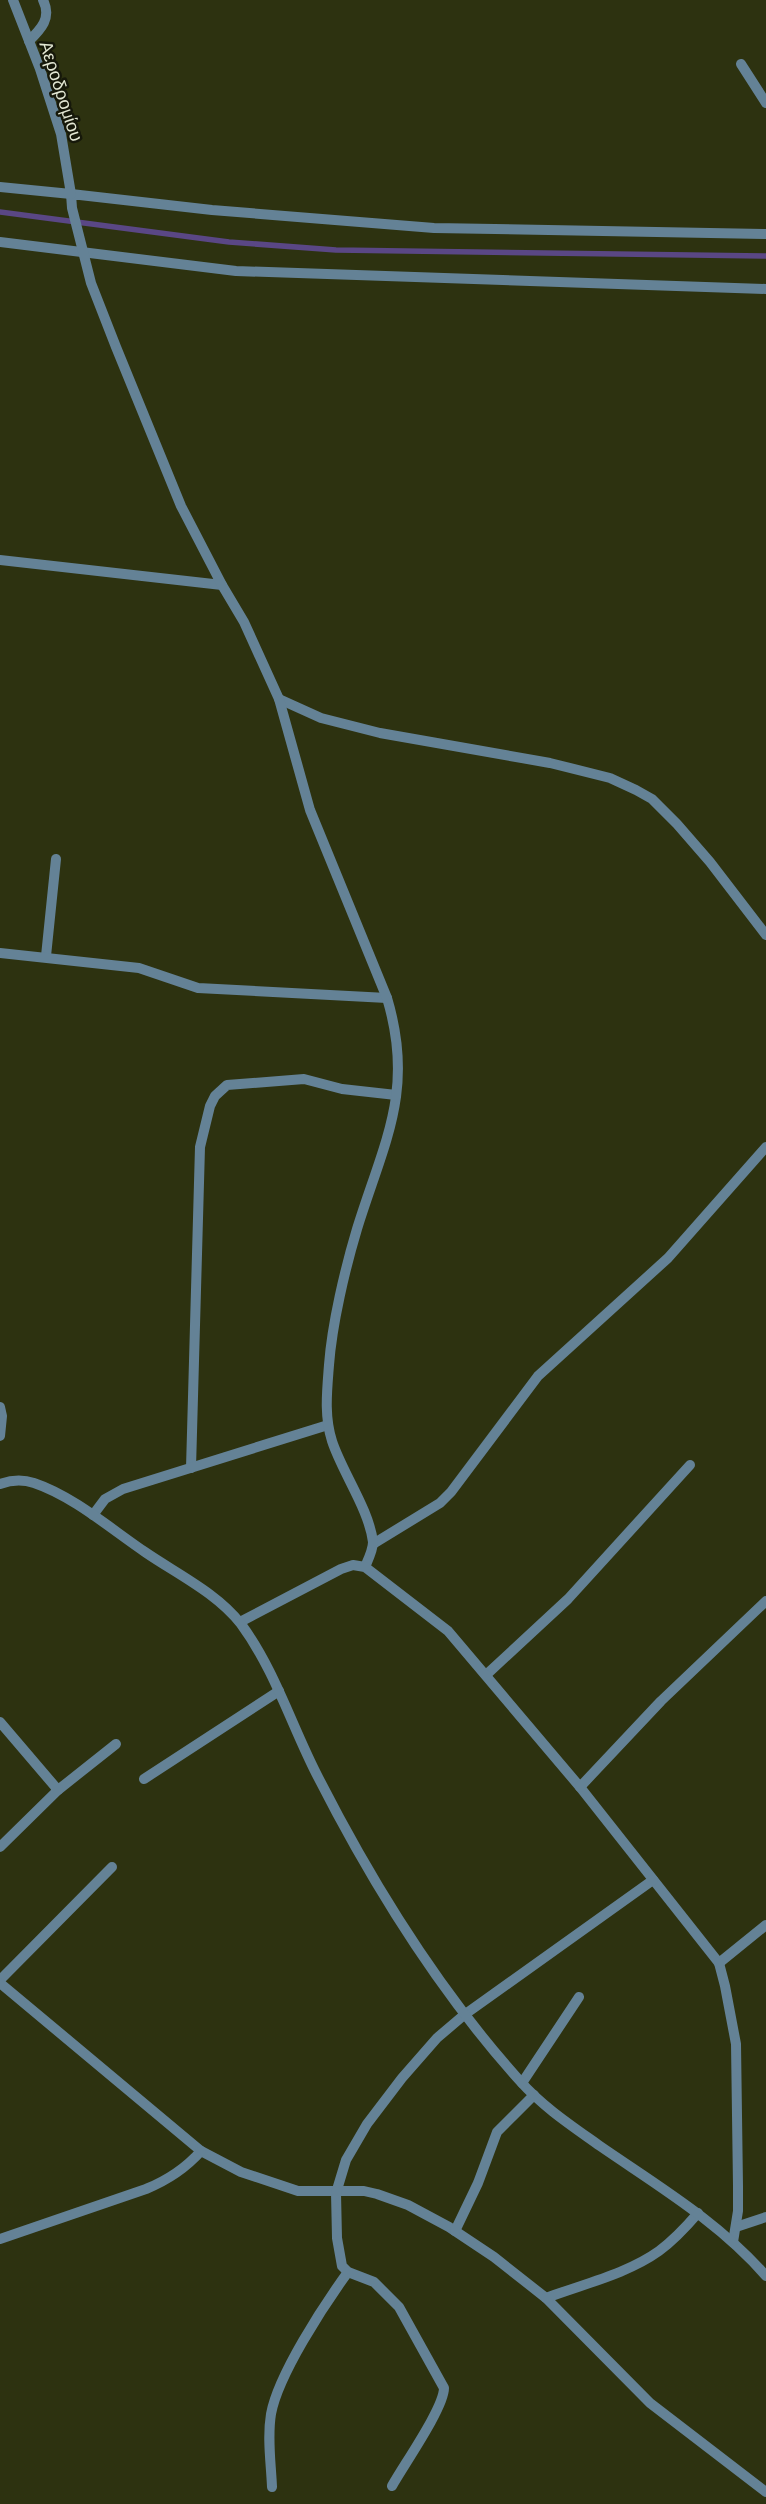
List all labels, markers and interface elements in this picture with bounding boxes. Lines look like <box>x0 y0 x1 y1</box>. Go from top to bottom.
street label: Αεροδρομίου <box>35 38 89 144</box>

